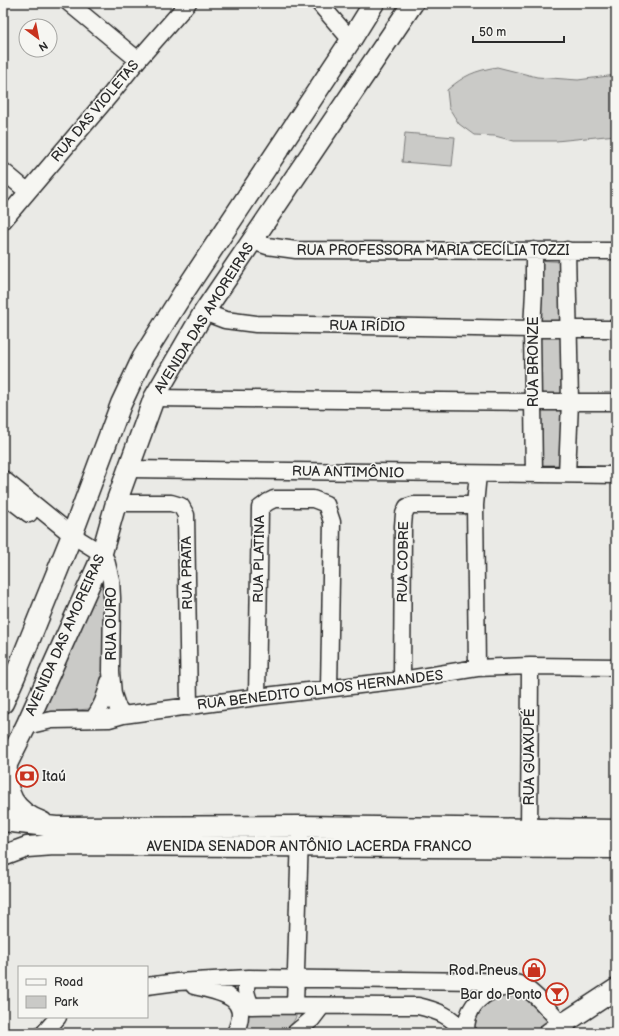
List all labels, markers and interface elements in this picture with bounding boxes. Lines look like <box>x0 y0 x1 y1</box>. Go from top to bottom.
north arrow <box>18 18 58 58</box>
scale bar <box>473 18 564 44</box>
text: 50 m <box>479 25 506 40</box>
text: N <box>36 38 50 54</box>
street label: RUA DAS VIOLETAS <box>48 57 142 165</box>
street label: AVENIDA DAS AMOREIRAS <box>151 239 257 397</box>
street label: RUA PROFESSORA MARIA CECÍLIA TOZZI <box>296 241 570 259</box>
street label: RUA IRÍDIO <box>329 316 405 335</box>
street label: RUA BRONZE <box>525 317 542 407</box>
street label: RUA ANTIMÔNIO <box>292 462 405 481</box>
street label: RUA PLATINA <box>250 514 268 603</box>
street label: RUA COBRE <box>394 521 412 603</box>
street label: RUA PRATA <box>178 536 196 610</box>
street label: AVENIDA DAS AMOREIRAS <box>22 552 108 718</box>
street label: RUA OURO <box>103 587 120 661</box>
street label: RUA BENEDITO OLMOS HERNANDES <box>196 666 444 714</box>
street label: RUA GUAXUPÉ <box>520 708 538 806</box>
bank icon: Itaú <box>14 763 40 789</box>
place label: Itaú <box>42 768 66 785</box>
street label: AVENIDA SENADOR ANTÔNIO LACERDA FRANCO <box>146 837 472 855</box>
shop icon: Rod Pneus <box>521 957 547 983</box>
place label: Rod Pneus <box>449 962 518 979</box>
legend <box>18 966 148 1018</box>
text: Road <box>54 975 83 990</box>
bar icon: Bar do Ponto <box>544 981 570 1007</box>
place label: Bar do Ponto <box>460 986 542 1003</box>
text: Park <box>54 995 78 1010</box>

